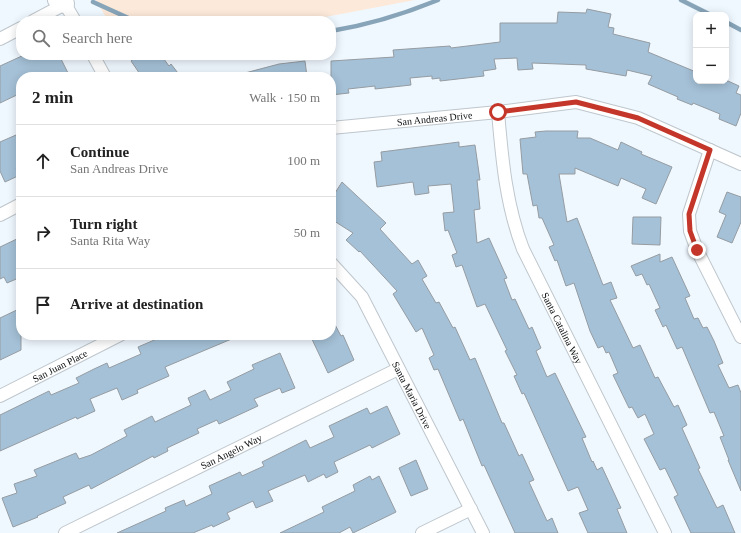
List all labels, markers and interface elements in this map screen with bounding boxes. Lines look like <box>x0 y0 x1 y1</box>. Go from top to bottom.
map controls <box>693 12 729 84</box>
button: + <box>693 12 729 48</box>
search box <box>16 16 336 60</box>
icon: search <box>30 27 52 49</box>
text: Search here <box>62 30 132 46</box>
button: − <box>693 48 729 84</box>
text: 2 min <box>32 88 73 107</box>
text: Walk · 150 m <box>249 90 320 105</box>
route start <box>489 103 507 121</box>
street label: San Andreas Drive <box>396 109 473 127</box>
text: Continue <box>70 144 129 160</box>
icon: ahead <box>32 150 54 172</box>
text: 100 m <box>287 153 320 168</box>
text: San Andreas Drive <box>70 161 168 176</box>
text: Turn right <box>70 216 137 232</box>
icon: right <box>32 222 54 244</box>
text: 50 m <box>294 225 320 240</box>
text: Santa Rita Way <box>70 233 150 248</box>
route end <box>688 241 706 259</box>
street label: Santa Catalina Way <box>540 290 585 366</box>
icon: arrive <box>32 294 54 316</box>
text: Arrive at destination <box>70 296 203 312</box>
street label: San Juan Place <box>30 347 89 384</box>
street label: Santa Maria Drive <box>390 359 434 431</box>
street label: San Angelo Way <box>199 432 263 471</box>

